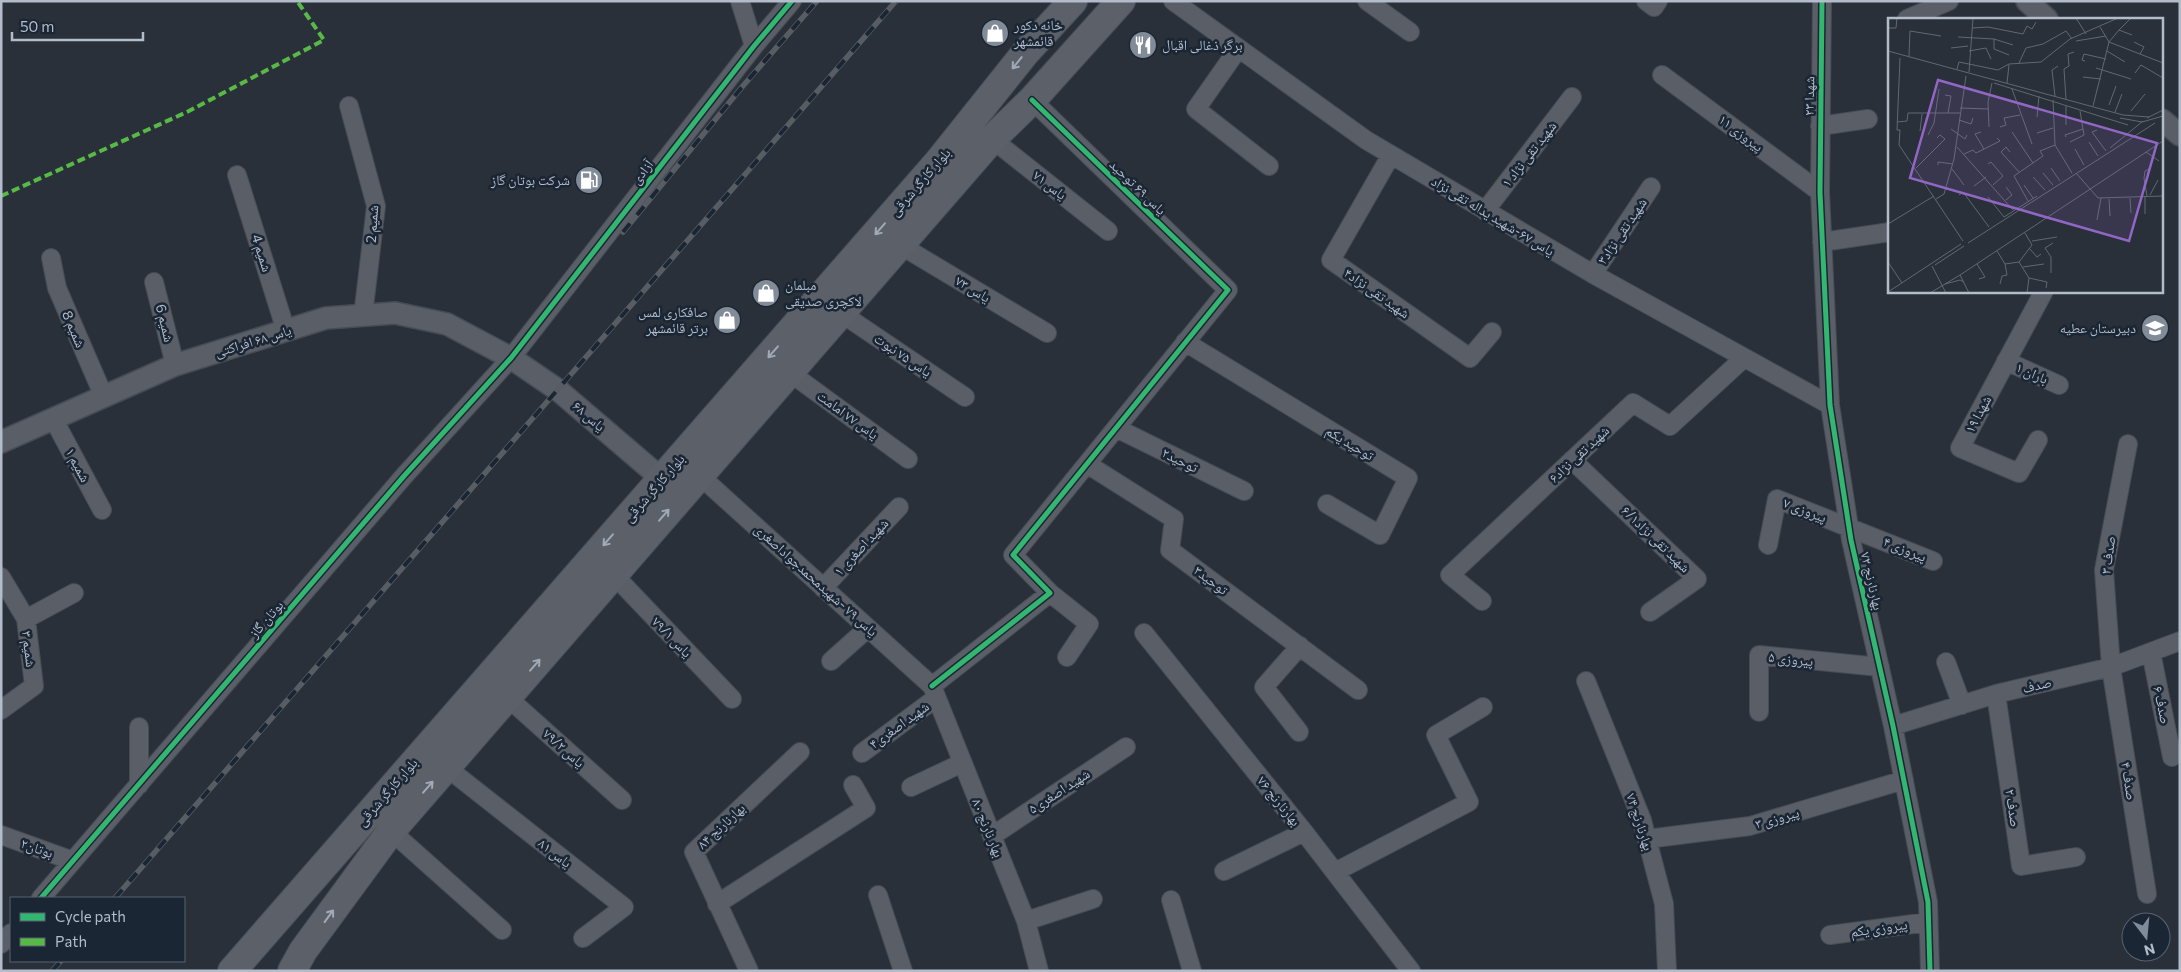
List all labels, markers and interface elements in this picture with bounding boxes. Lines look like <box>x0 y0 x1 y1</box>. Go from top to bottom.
scale bar <box>12 10 144 42</box>
place label: خانه دکور قائمشهر <box>1013 16 1063 50</box>
text: 50 m <box>20 17 54 35</box>
shop icon: خانه دکور قائمشهر <box>980 18 1010 48</box>
inset map <box>1888 18 2164 292</box>
restaurant icon: برگر ذغالی اقبال <box>1128 30 1158 60</box>
place label: برگر ذغالی اقبال <box>1162 36 1243 54</box>
one-way arrow <box>1011 57 1022 70</box>
street label: شهدا ۲۳ <box>1800 76 1817 116</box>
street label: پیروزی ۱۱ <box>1715 110 1767 156</box>
street label: شهید تقی نژاد ۱ <box>1498 117 1560 191</box>
street label: بلوار کارگر شرقی <box>885 144 955 220</box>
street label: یاس ۶۹ توحید <box>1106 155 1170 219</box>
street label: آزادی <box>627 156 658 188</box>
fuel station icon: شرکت بوتان گاز <box>574 165 604 195</box>
street label: یاس ۷۱ <box>1030 166 1071 204</box>
place label: شرکت بوتان گاز <box>490 171 570 189</box>
street label: یاس ۶۷-شهید یداله تقی نژاد <box>1428 172 1558 260</box>
street label: شهید تقی نژاد۳ <box>1593 194 1651 268</box>
street label: شمیم 2 <box>362 204 383 244</box>
one-way arrow <box>874 223 885 236</box>
street label: شمیم 4 <box>247 232 276 274</box>
street label: شهید تقی نژاد۴ <box>1341 264 1413 322</box>
street label: یاس ۷۳ <box>952 272 994 307</box>
place label: مبلمان لاکچری صدیقی <box>785 276 862 310</box>
shop icon: مبلمان لاکچری صدیقی <box>751 278 781 308</box>
street label: شمیم 6 <box>151 302 178 344</box>
place label: صافکاری لمس برتر قائمشهر <box>638 303 708 337</box>
shop icon: صافکاری لمس برتر قائمشهر <box>712 305 742 335</box>
street label: شمیم 8 <box>57 308 90 351</box>
school or university icon: دبیرستان عطیه <box>2140 313 2170 343</box>
place label: دبیرستان عطیه <box>2060 319 2136 337</box>
street label: یاس ۶۸ افراکتی <box>213 321 294 361</box>
street label: یاس ۷۵ نبوت <box>871 329 935 381</box>
one-way arrow <box>767 345 779 358</box>
street label: باران ۱ <box>2013 358 2051 388</box>
street label: یاس ۷۷ امامت <box>814 387 882 443</box>
street label: شهدا ۱۹ <box>1961 392 1994 435</box>
street label: یاس ۶۸ <box>569 397 609 435</box>
street label: شهید تقی نژاد۶ <box>1545 421 1613 487</box>
street label: توحید یکم <box>1322 422 1378 465</box>
street label: توحید۲ <box>1159 444 1201 477</box>
street label: شمیم ۱ <box>61 445 94 486</box>
street label: بلوار کارگر شرقی <box>619 450 689 526</box>
street label: پیروزی ۷ <box>1781 494 1829 527</box>
street label: شهید تقی نژاد۶/۱ <box>1618 502 1694 576</box>
one-way arrow <box>658 509 670 522</box>
street label: شهید اصغری ۱ <box>830 514 892 580</box>
street label: یاس ۷۹ -شهیدمحمدجواداصغری <box>751 520 882 640</box>
street label: پیروزی ۴ <box>1881 532 1929 566</box>
one-way arrow <box>603 533 614 546</box>
street label: صدف ۳ <box>2096 535 2119 575</box>
street label: بهارنارنج ۷۲ <box>1856 550 1887 612</box>
street label: توحید۳ <box>1190 561 1232 599</box>
street label: بوتان گاز <box>244 596 287 642</box>
street label: یاس ۷۹/۱ <box>648 613 696 661</box>
street label: شمیم ۳ <box>17 630 40 668</box>
street label: پیروزی ۵ <box>1768 648 1815 670</box>
one-way arrow <box>529 658 540 671</box>
street label: صدف <box>2021 673 2053 696</box>
street label: صدف ۶ <box>2150 684 2175 725</box>
street label: شهید اصغری۴ <box>866 697 932 753</box>
street label: یاس ۷۹/۲ <box>539 724 589 772</box>
street label: بلوار کارگر شرقی <box>352 754 422 830</box>
street label: صدف ۴ <box>2118 761 2141 801</box>
street label: شهید اصغری۵ <box>1025 764 1093 818</box>
street label: بهارنارنج ۷۶ <box>1253 772 1305 830</box>
one-way arrow <box>423 781 434 794</box>
street label: صدف ۲ <box>2002 788 2025 828</box>
street label: بهارنارنج ۷۴ <box>1621 791 1658 853</box>
street label: بهار نارنج ۸۰ <box>967 796 1008 861</box>
street label: بهارنارنج ۸۴ <box>693 799 750 854</box>
street label: پیروزی ۳ <box>1753 803 1801 833</box>
street label: بوتان۲ <box>18 834 56 862</box>
street label: یاس ۸۱ <box>535 834 576 872</box>
legend <box>10 897 185 962</box>
text: Cycle path <box>55 907 126 925</box>
one-way arrow <box>324 909 334 923</box>
north arrow <box>2121 912 2171 962</box>
street label: پیروزی یکم <box>1849 915 1909 942</box>
text: Path <box>55 932 87 950</box>
text: N <box>2142 940 2157 960</box>

